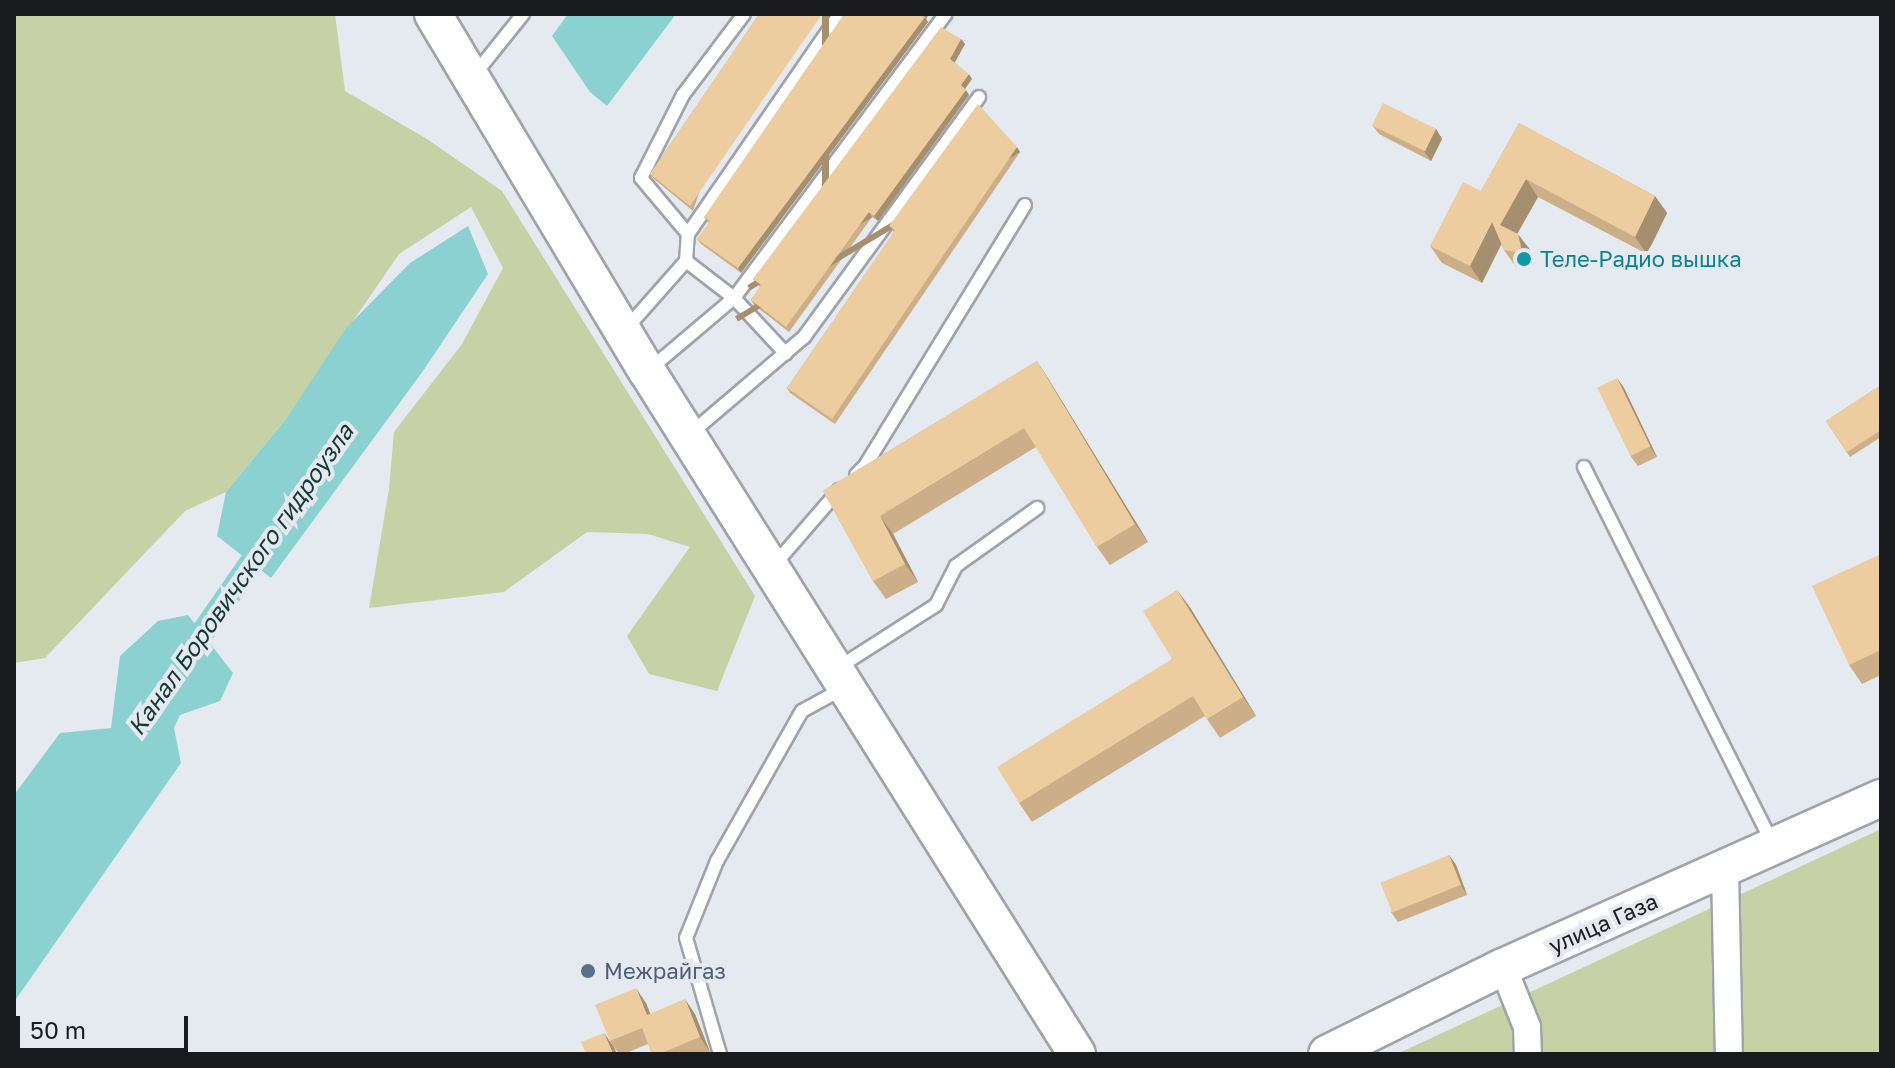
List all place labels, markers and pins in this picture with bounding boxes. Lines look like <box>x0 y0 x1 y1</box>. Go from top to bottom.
place label: Теле-Радио вышка <box>1540 246 1742 272</box>
marker: Теле-Радио вышка <box>1515 250 1533 268</box>
place label: Межрайгаз <box>604 958 726 984</box>
marker: Межрайгаз <box>579 962 597 980</box>

